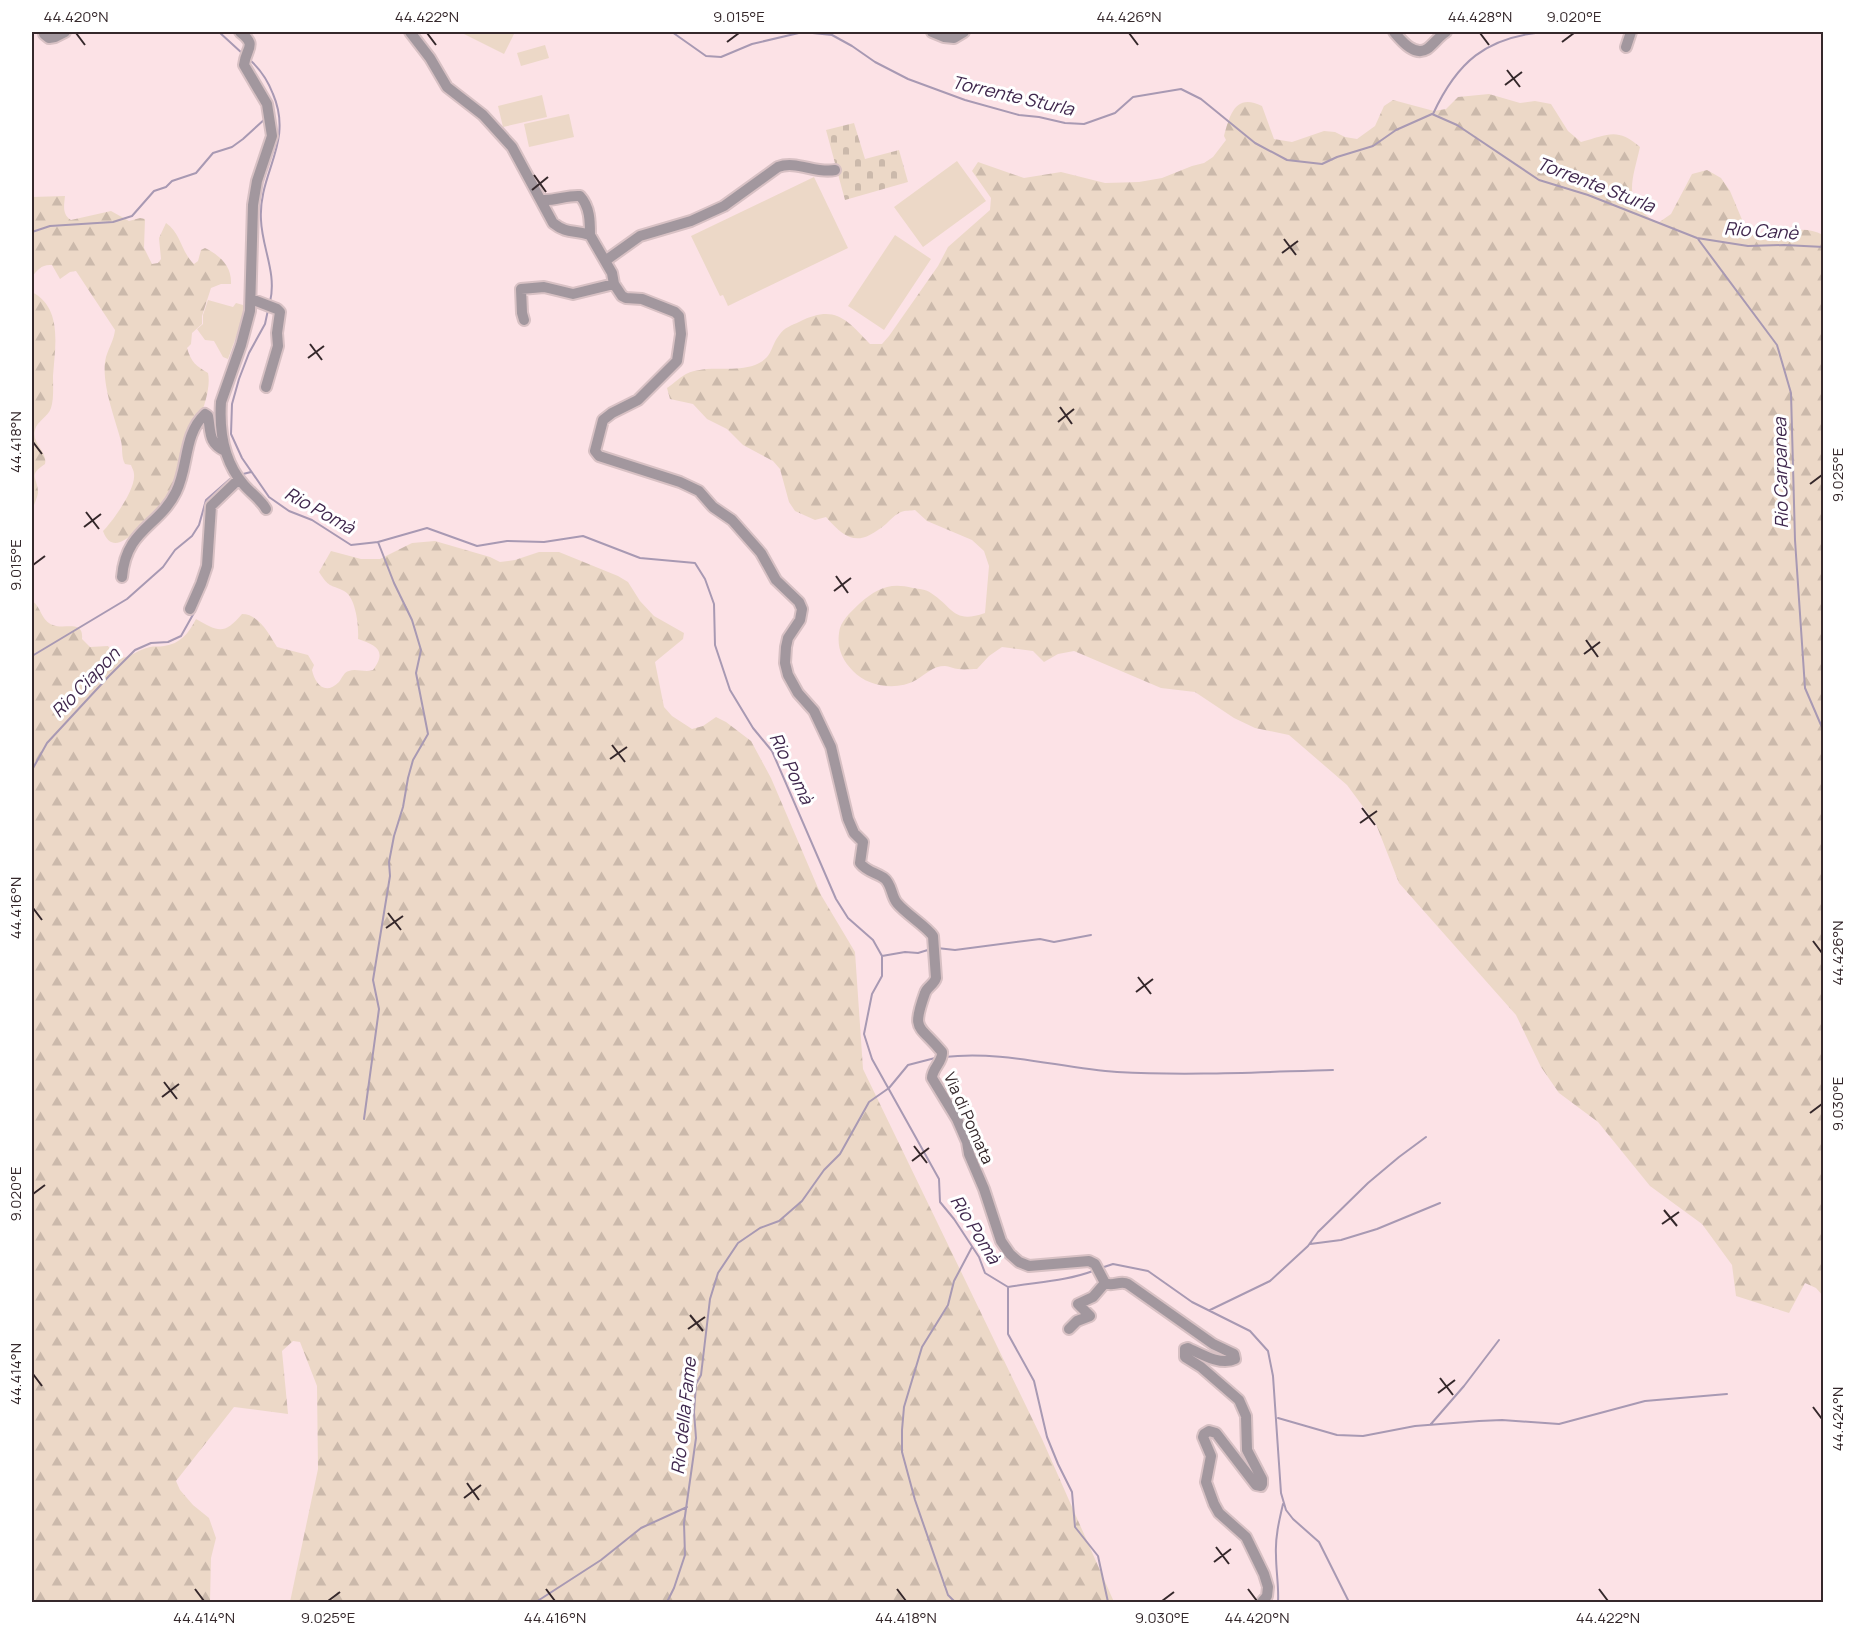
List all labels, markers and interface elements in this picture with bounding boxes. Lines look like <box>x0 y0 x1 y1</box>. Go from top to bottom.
text: 44.420°N <box>44 6 108 27</box>
text: 44.422°N <box>395 6 459 27</box>
text: 9.015°E <box>713 6 765 27</box>
text: 44.426°N <box>1096 6 1162 27</box>
text: 44.428°N <box>1448 6 1512 27</box>
text: 9.020°E <box>1547 6 1601 27</box>
water label: Torrente Sturla <box>950 69 1077 121</box>
water label: Torrente Sturla <box>1534 151 1659 218</box>
water label: Rio Canè <box>1723 215 1800 245</box>
text: 44.418°N <box>5 411 26 473</box>
water label: Rio Carpanea <box>1767 416 1793 529</box>
text: 9.025°E <box>1827 448 1848 502</box>
water label: Rio Pomà <box>281 481 360 540</box>
text: 9.015°E <box>5 539 26 591</box>
water label: Rio Ciapon <box>45 641 125 722</box>
water label: Rio Pomà <box>764 728 820 809</box>
text: 44.416°N <box>5 877 26 939</box>
text: 44.426°N <box>1827 920 1848 986</box>
street label: Via di Pomata <box>939 1069 999 1167</box>
text: 9.030°E <box>1827 1077 1848 1131</box>
text: 9.020°E <box>5 1167 26 1221</box>
water label: Rio Pomà <box>946 1190 1007 1269</box>
text: 44.414°N <box>5 1343 26 1405</box>
water label: Rio della Fame <box>665 1355 701 1476</box>
text: 44.424°N <box>1827 1387 1848 1451</box>
text: 44.414°N <box>173 1607 235 1628</box>
text: 9.025°E <box>301 1607 355 1628</box>
text: 44.416°N <box>524 1607 586 1628</box>
text: 44.418°N <box>875 1607 937 1628</box>
text: 9.030°E <box>1135 1607 1189 1628</box>
text: 44.420°N <box>1225 1607 1289 1628</box>
text: 44.422°N <box>1576 1607 1640 1628</box>

